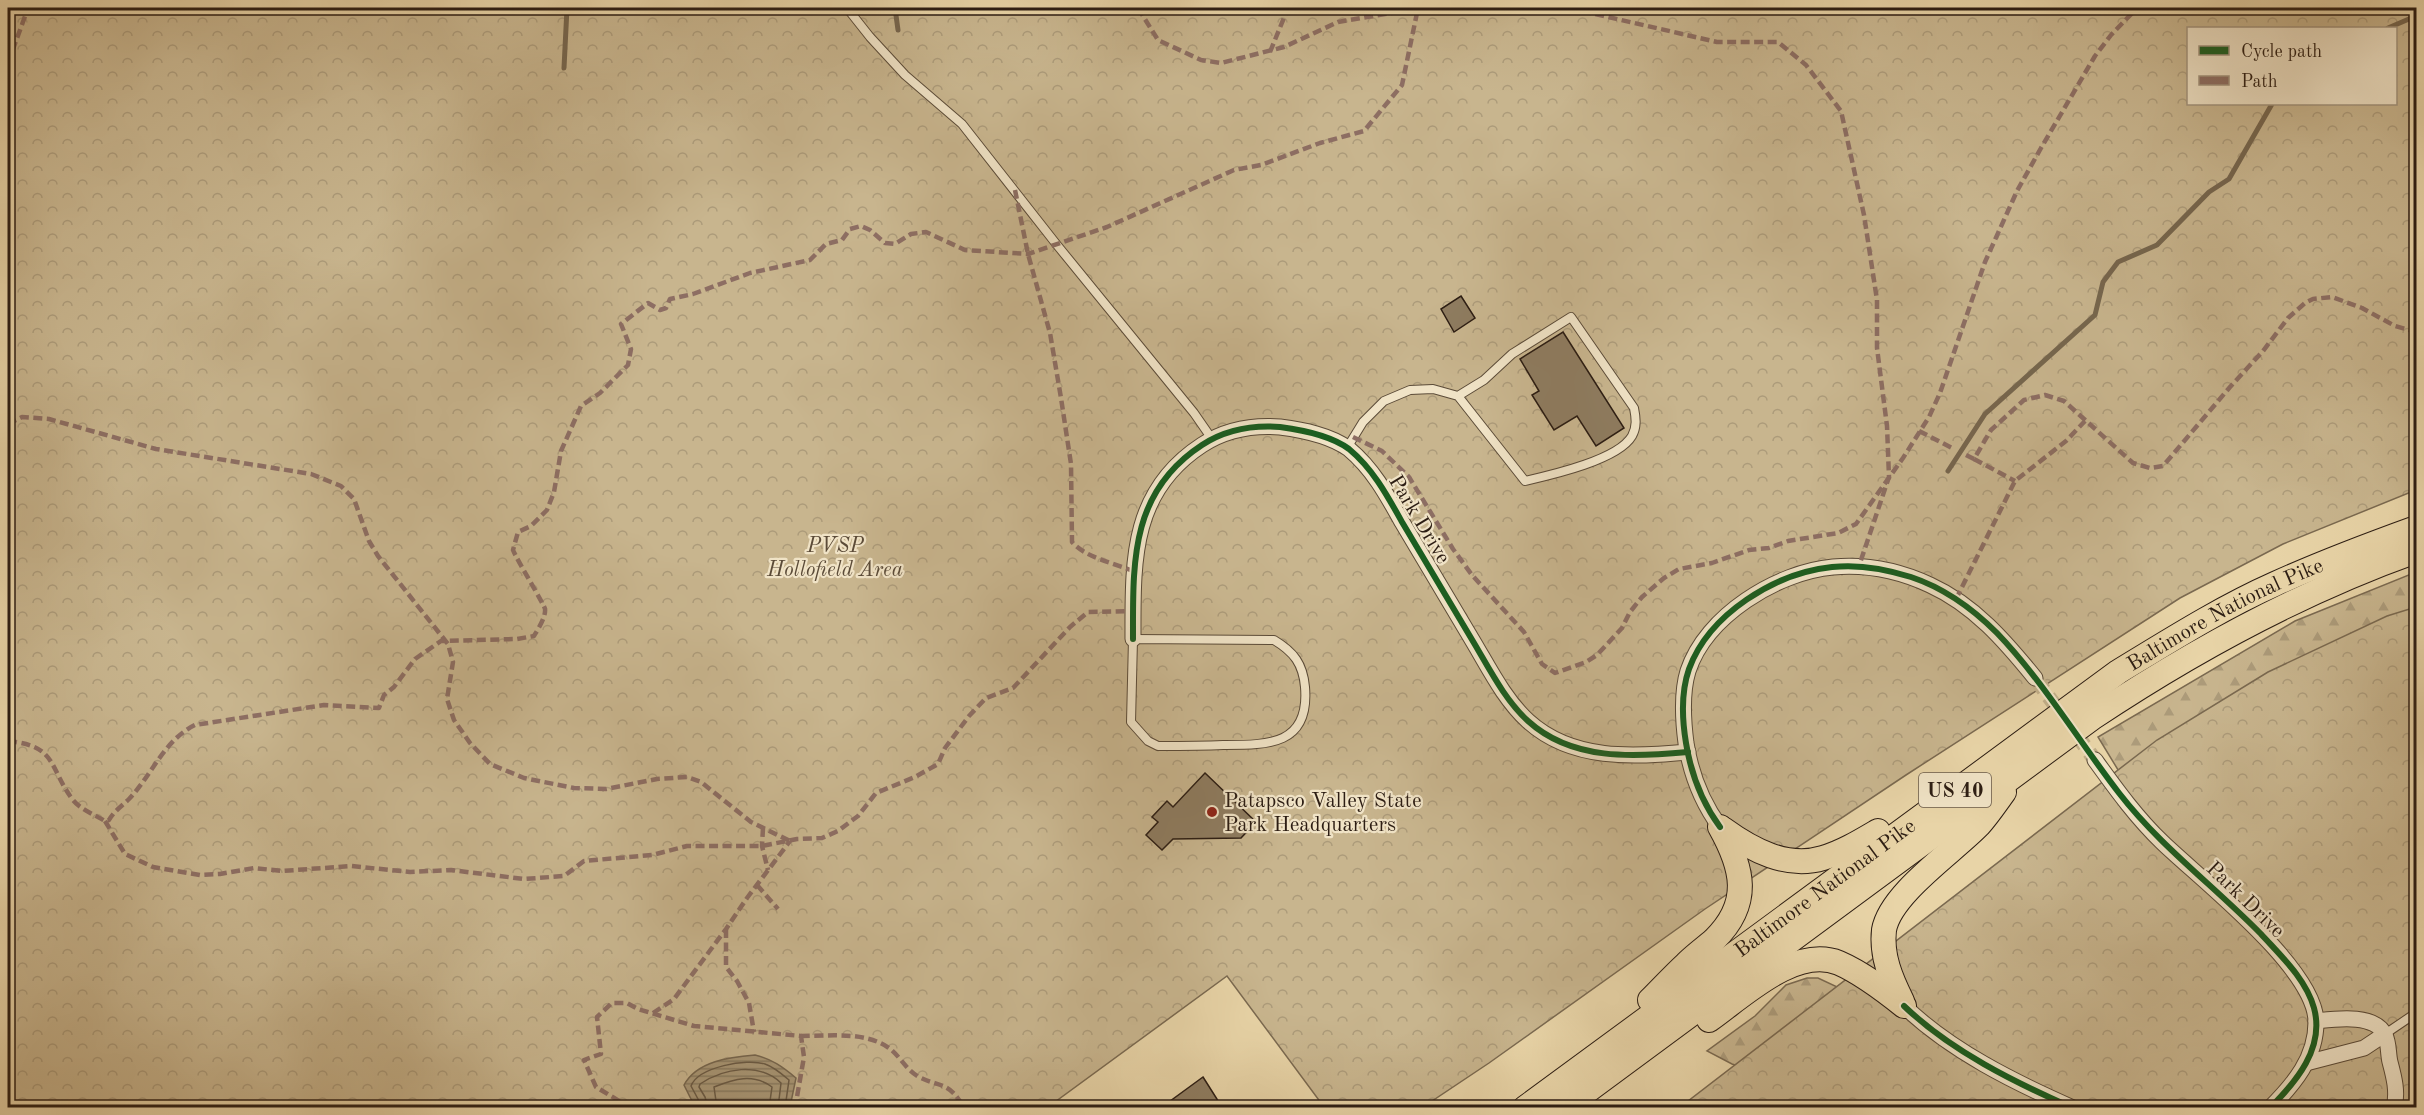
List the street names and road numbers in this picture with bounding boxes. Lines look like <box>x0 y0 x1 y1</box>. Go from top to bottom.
street label: Park Drive <box>1384 472 1453 568</box>
street label: Baltimore National Pike <box>2124 555 2327 676</box>
road number: US 40 <box>1919 773 1991 807</box>
street label: Baltimore National Pike <box>1731 816 1920 962</box>
street label: Park Drive <box>2202 858 2288 942</box>

